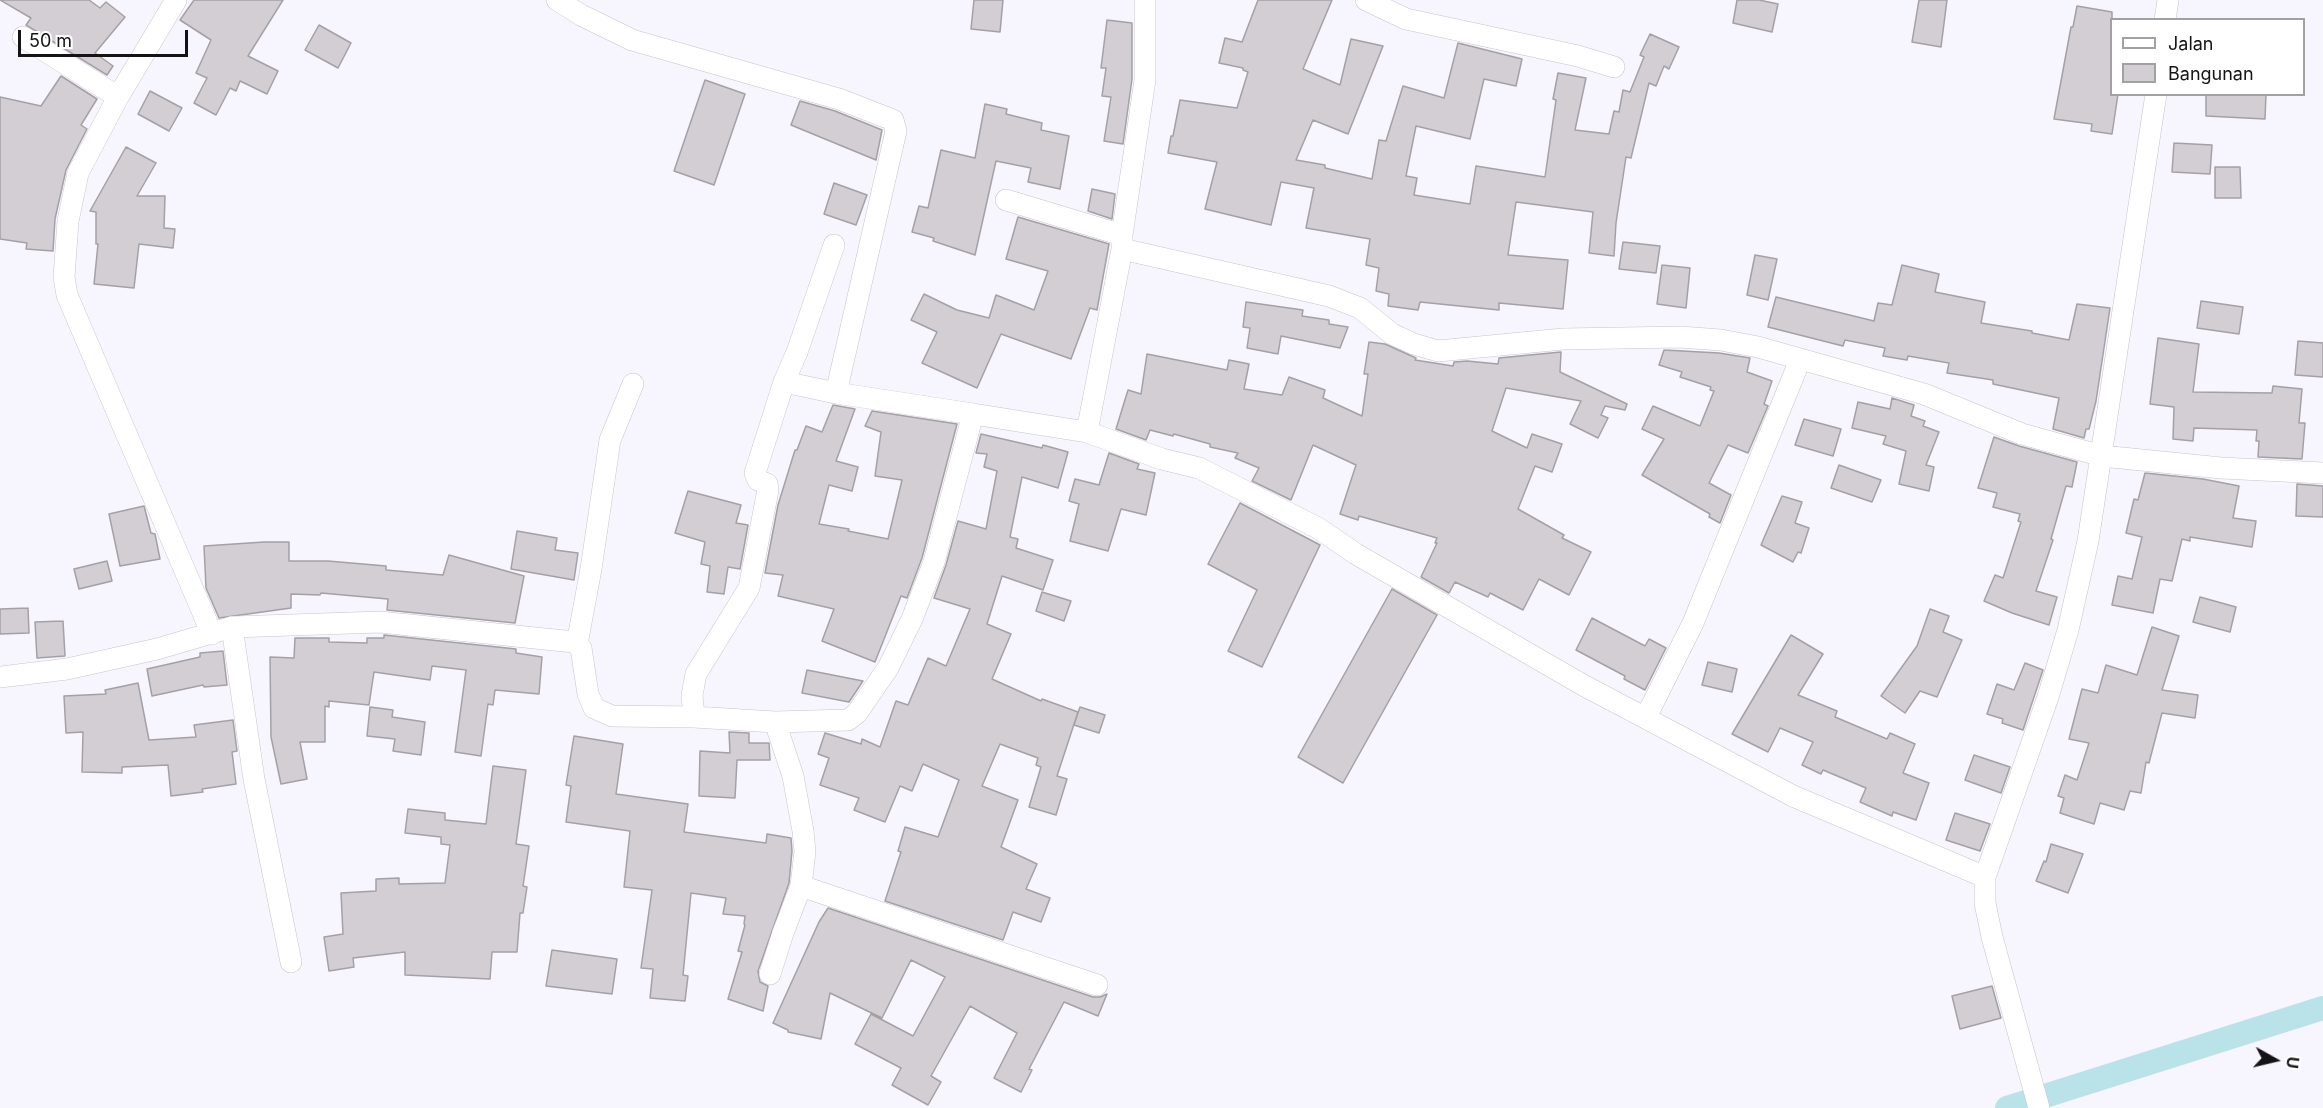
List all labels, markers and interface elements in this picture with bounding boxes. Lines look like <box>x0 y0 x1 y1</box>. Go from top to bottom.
scale bar <box>21 18 190 56</box>
legend <box>2110 18 2305 96</box>
text: 50 m <box>29 30 72 51</box>
text: Jalan <box>2168 33 2213 54</box>
text: Bangunan <box>2168 63 2254 84</box>
north arrow <box>2245 1030 2305 1090</box>
text: U <box>2282 1055 2304 1070</box>

